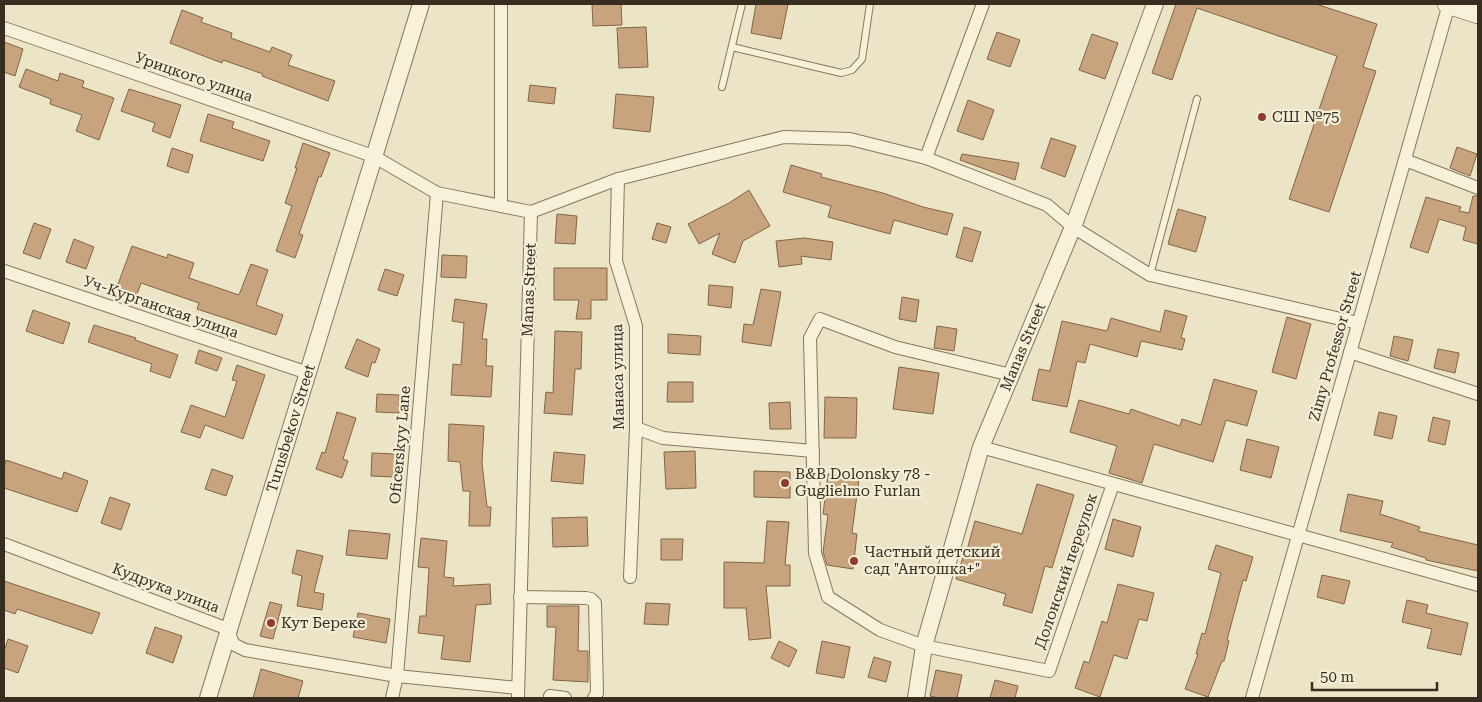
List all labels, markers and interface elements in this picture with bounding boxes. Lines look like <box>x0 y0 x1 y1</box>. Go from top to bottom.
street label: Урицкого улица <box>133 48 255 106</box>
place label: СШ №75 <box>1272 108 1339 126</box>
marker: СШ №75 <box>1256 111 1268 123</box>
street label: Manas Street <box>518 242 540 337</box>
street label: Zimy Professor Street <box>1305 268 1365 423</box>
street label: Уч-Курганская улица <box>81 272 241 342</box>
street label: Manas Street <box>996 300 1049 394</box>
street label: Манаса улица <box>608 324 628 430</box>
street label: Turusbekov Street <box>263 362 319 495</box>
street label: Oficerskyy Lane <box>386 385 414 505</box>
place label: B&B Dolonsky 78 - Guglielmo Furlan <box>795 465 931 500</box>
marker: B&B Dolonsky 78 - Guglielmo Furlan <box>779 477 791 489</box>
street label: Долонский переулок <box>1031 490 1101 651</box>
place label: Частный детский сад "Антошка+" <box>864 543 1000 578</box>
marker: Частный детский сад "Антошка+" <box>848 555 860 567</box>
street label: Кудрука улица <box>110 559 222 617</box>
place label: Кут Береке <box>281 614 366 632</box>
marker: Кут Береке <box>265 617 277 629</box>
scale bar <box>1312 660 1437 692</box>
text: 50 m <box>1320 668 1355 686</box>

